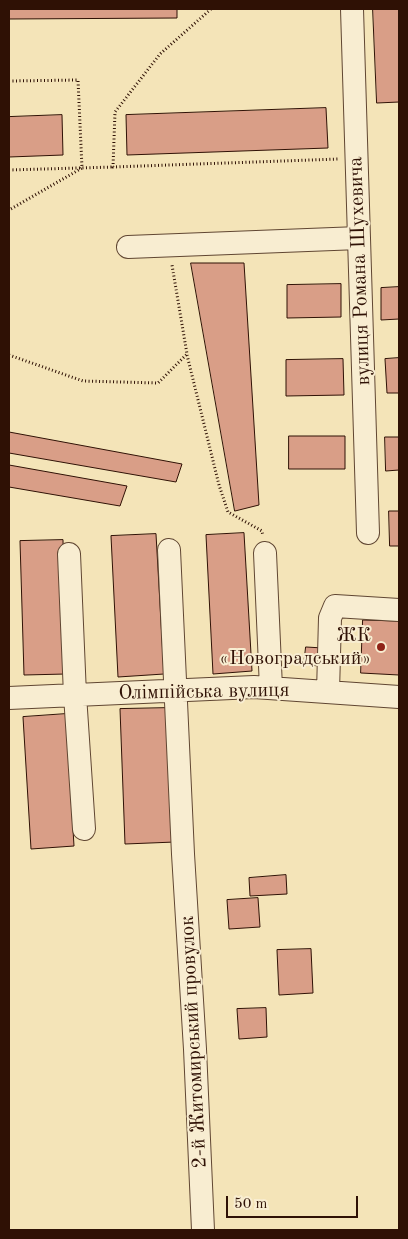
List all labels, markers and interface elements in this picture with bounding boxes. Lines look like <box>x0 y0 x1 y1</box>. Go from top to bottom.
street label: вулиця Романа Шухевича <box>344 156 376 386</box>
place label: ЖК «Новоградський» <box>219 624 371 671</box>
marker: ЖК «Новоградський» <box>375 641 387 653</box>
street label: Олімпійська вулиця <box>118 679 290 705</box>
street label: 2-й Житомирський провулок <box>175 915 213 1169</box>
scale bar <box>228 1186 360 1218</box>
text: 50 m <box>234 1197 268 1212</box>

